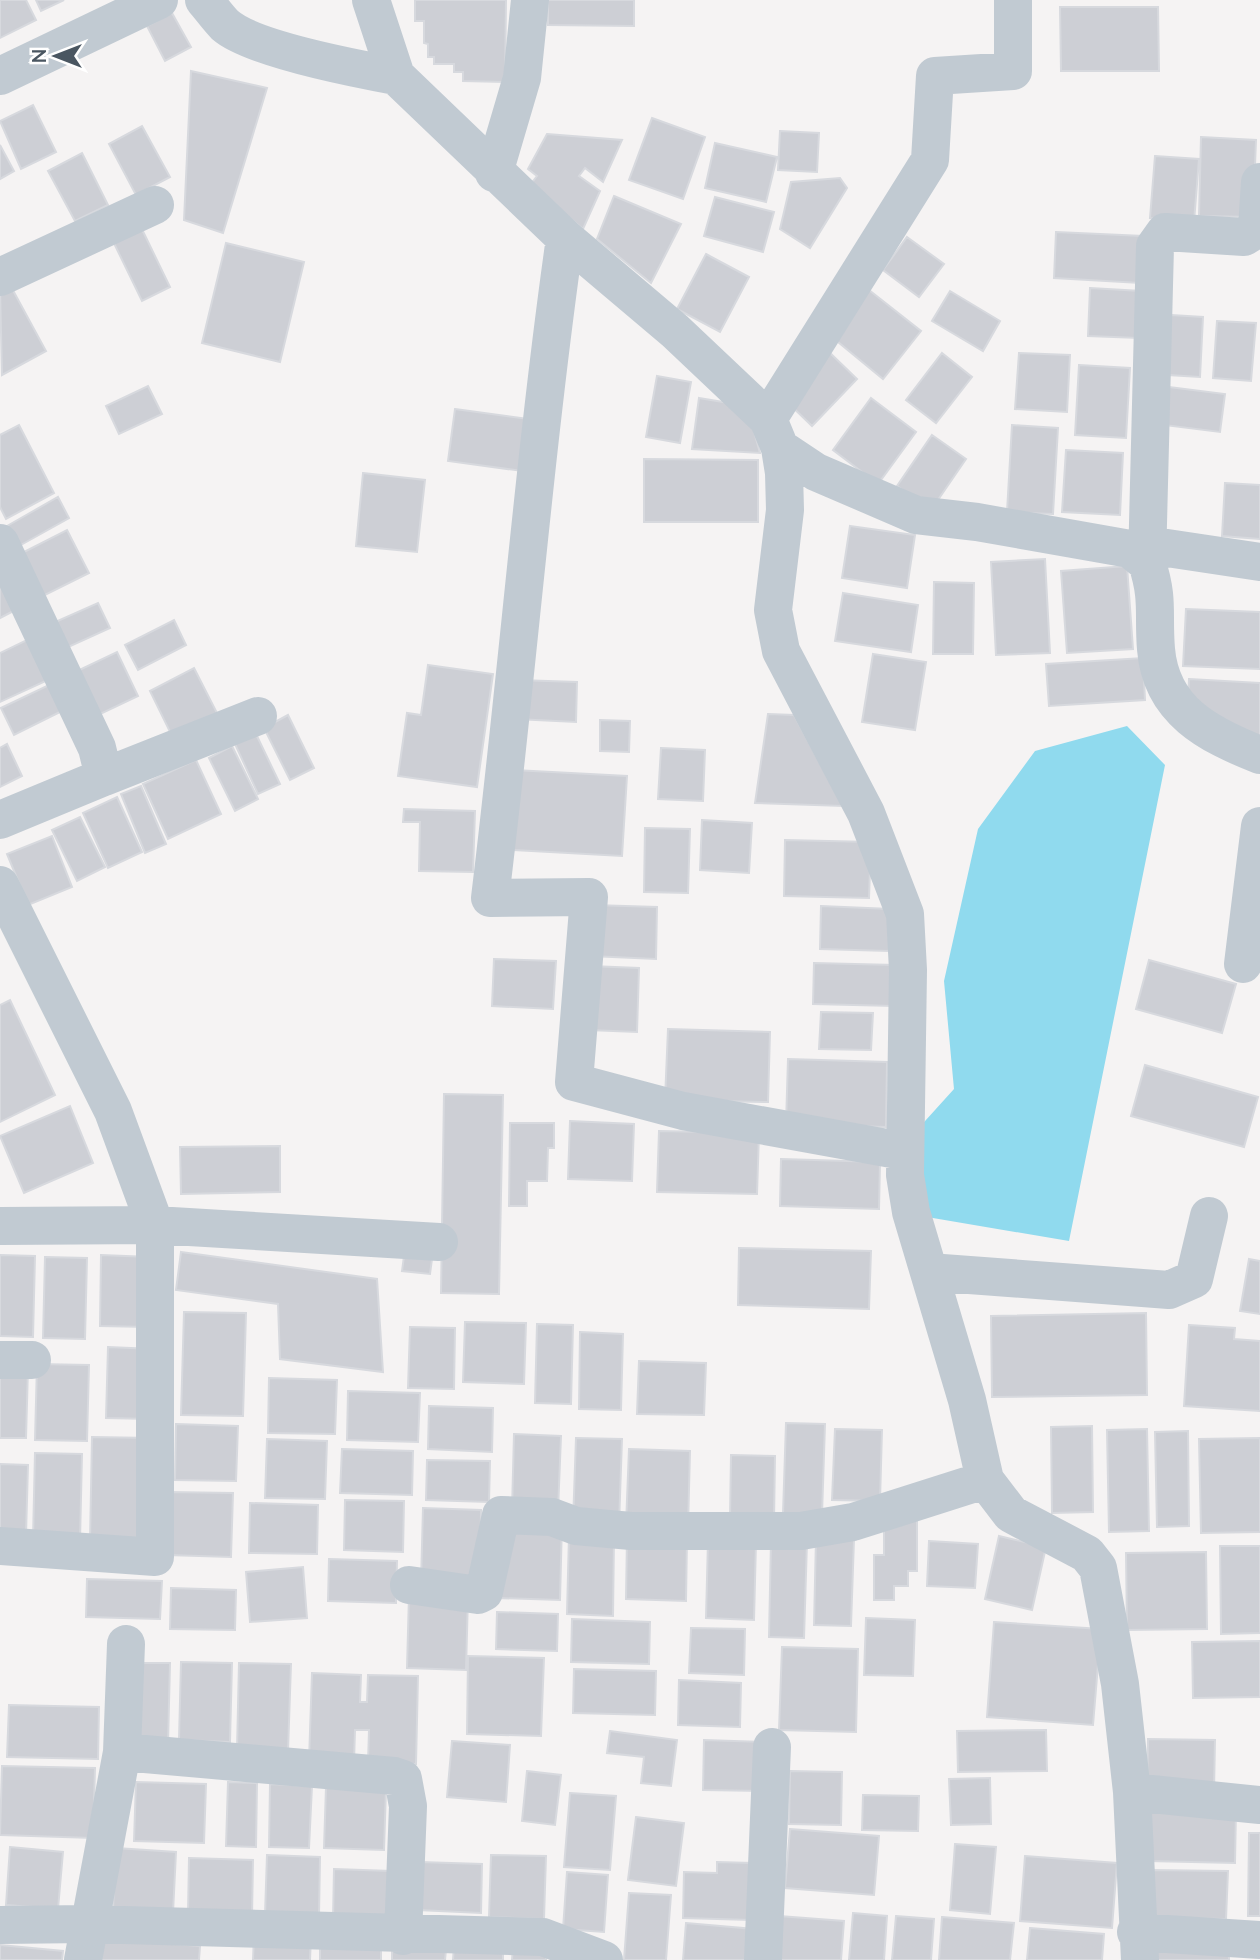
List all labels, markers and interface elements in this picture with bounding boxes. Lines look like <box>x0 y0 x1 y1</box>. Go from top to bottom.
north arrow <box>21 21 91 91</box>
text: N <box>27 49 50 63</box>

